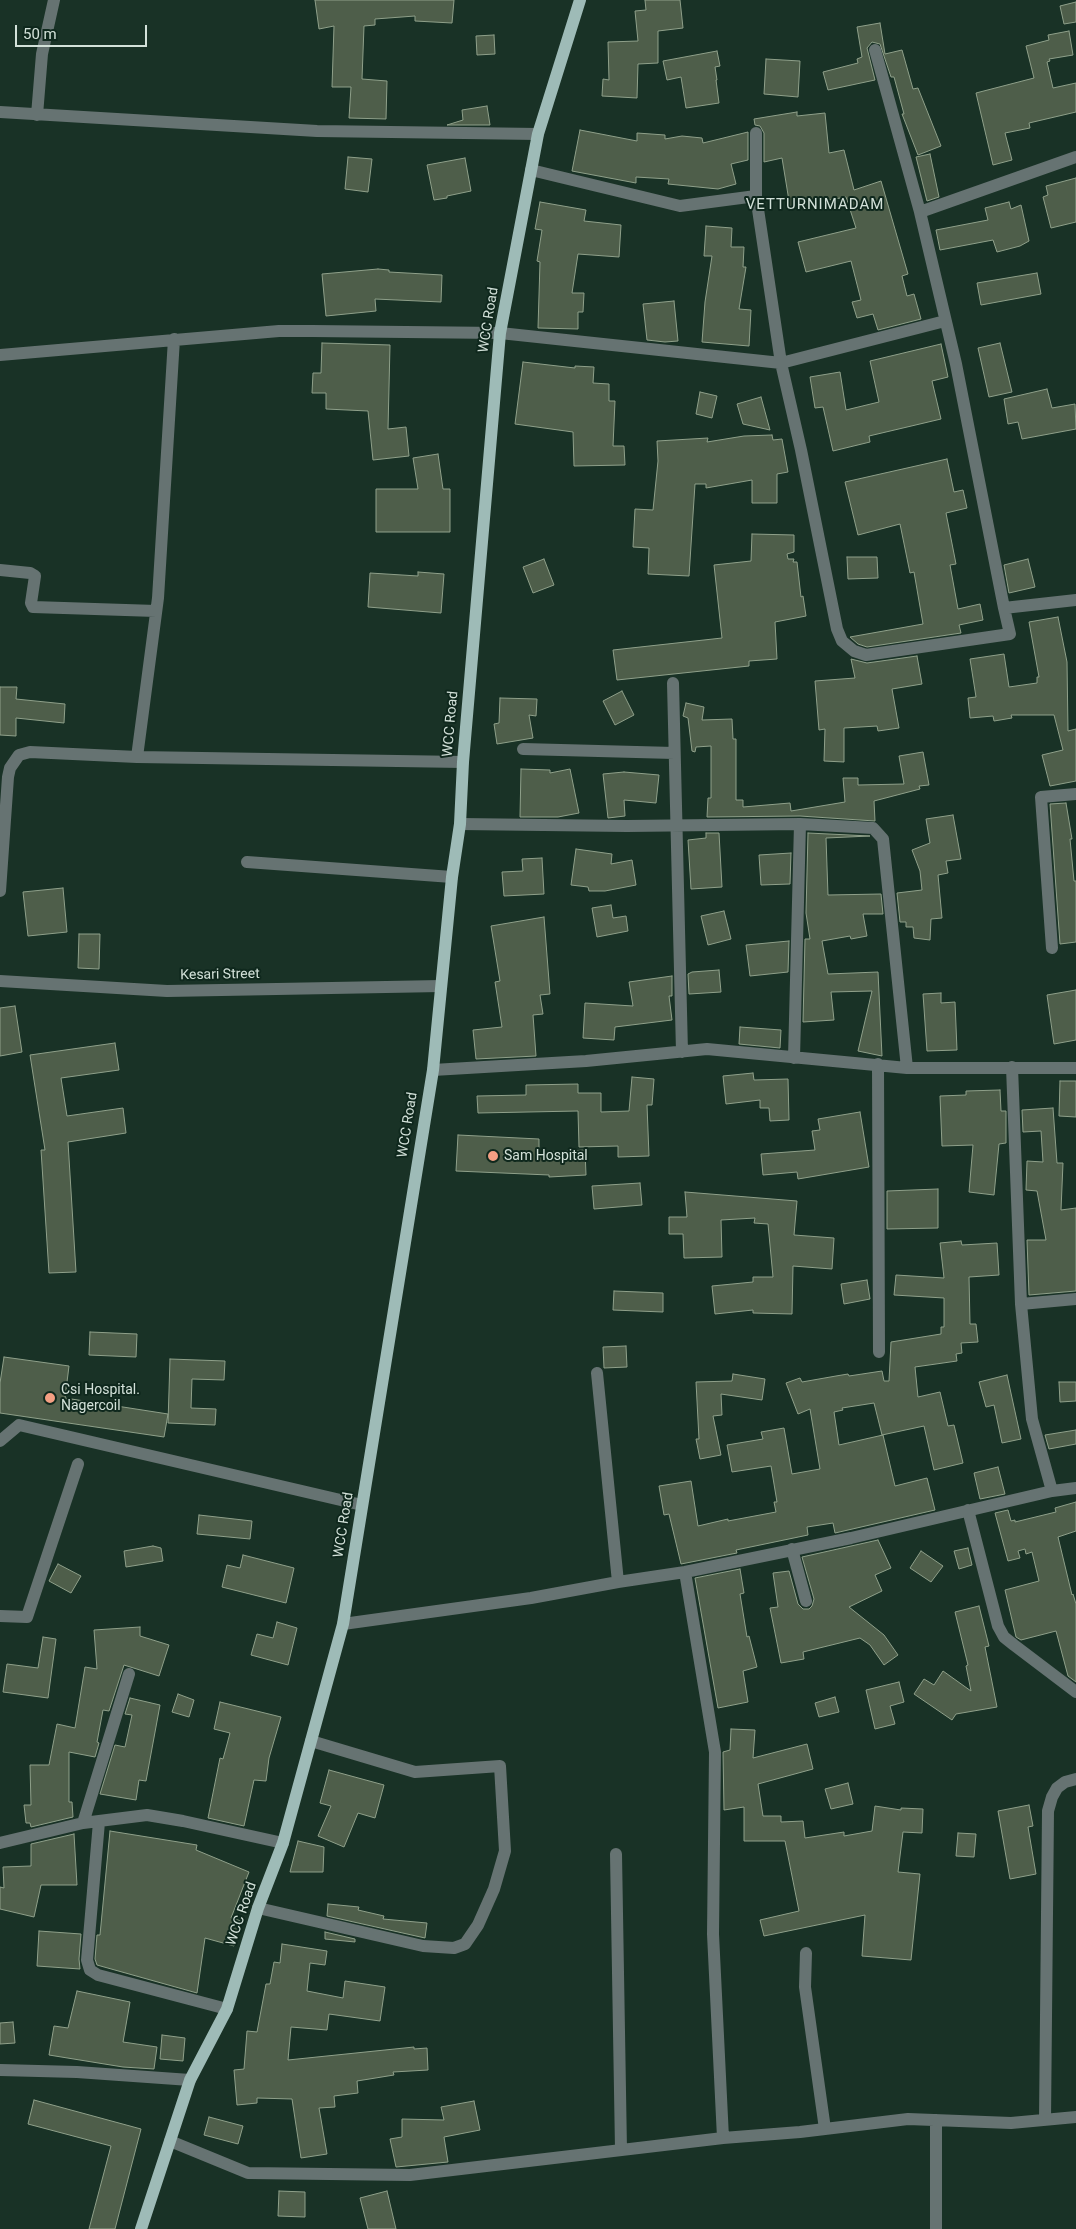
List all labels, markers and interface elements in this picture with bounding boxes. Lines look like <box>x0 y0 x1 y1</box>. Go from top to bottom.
scale bar <box>18 15 150 47</box>
text: 50 m <box>23 25 57 43</box>
district label: VETTURNIMADAM <box>744 196 886 214</box>
street label: WCC Road <box>476 286 502 354</box>
street label: WCC Road <box>440 690 462 758</box>
street label: Kesari Street <box>180 966 260 984</box>
street label: WCC Road <box>395 1091 421 1159</box>
place label: Sam Hospital <box>504 1148 588 1164</box>
marker: Sam Hospital <box>486 1149 500 1163</box>
place label: Csi Hospital. Nagercoil <box>61 1382 140 1414</box>
marker: Csi Hospital. Nagercoil <box>43 1391 57 1405</box>
street label: WCC Road <box>331 1491 357 1559</box>
street label: WCC Road <box>223 1880 261 1948</box>

